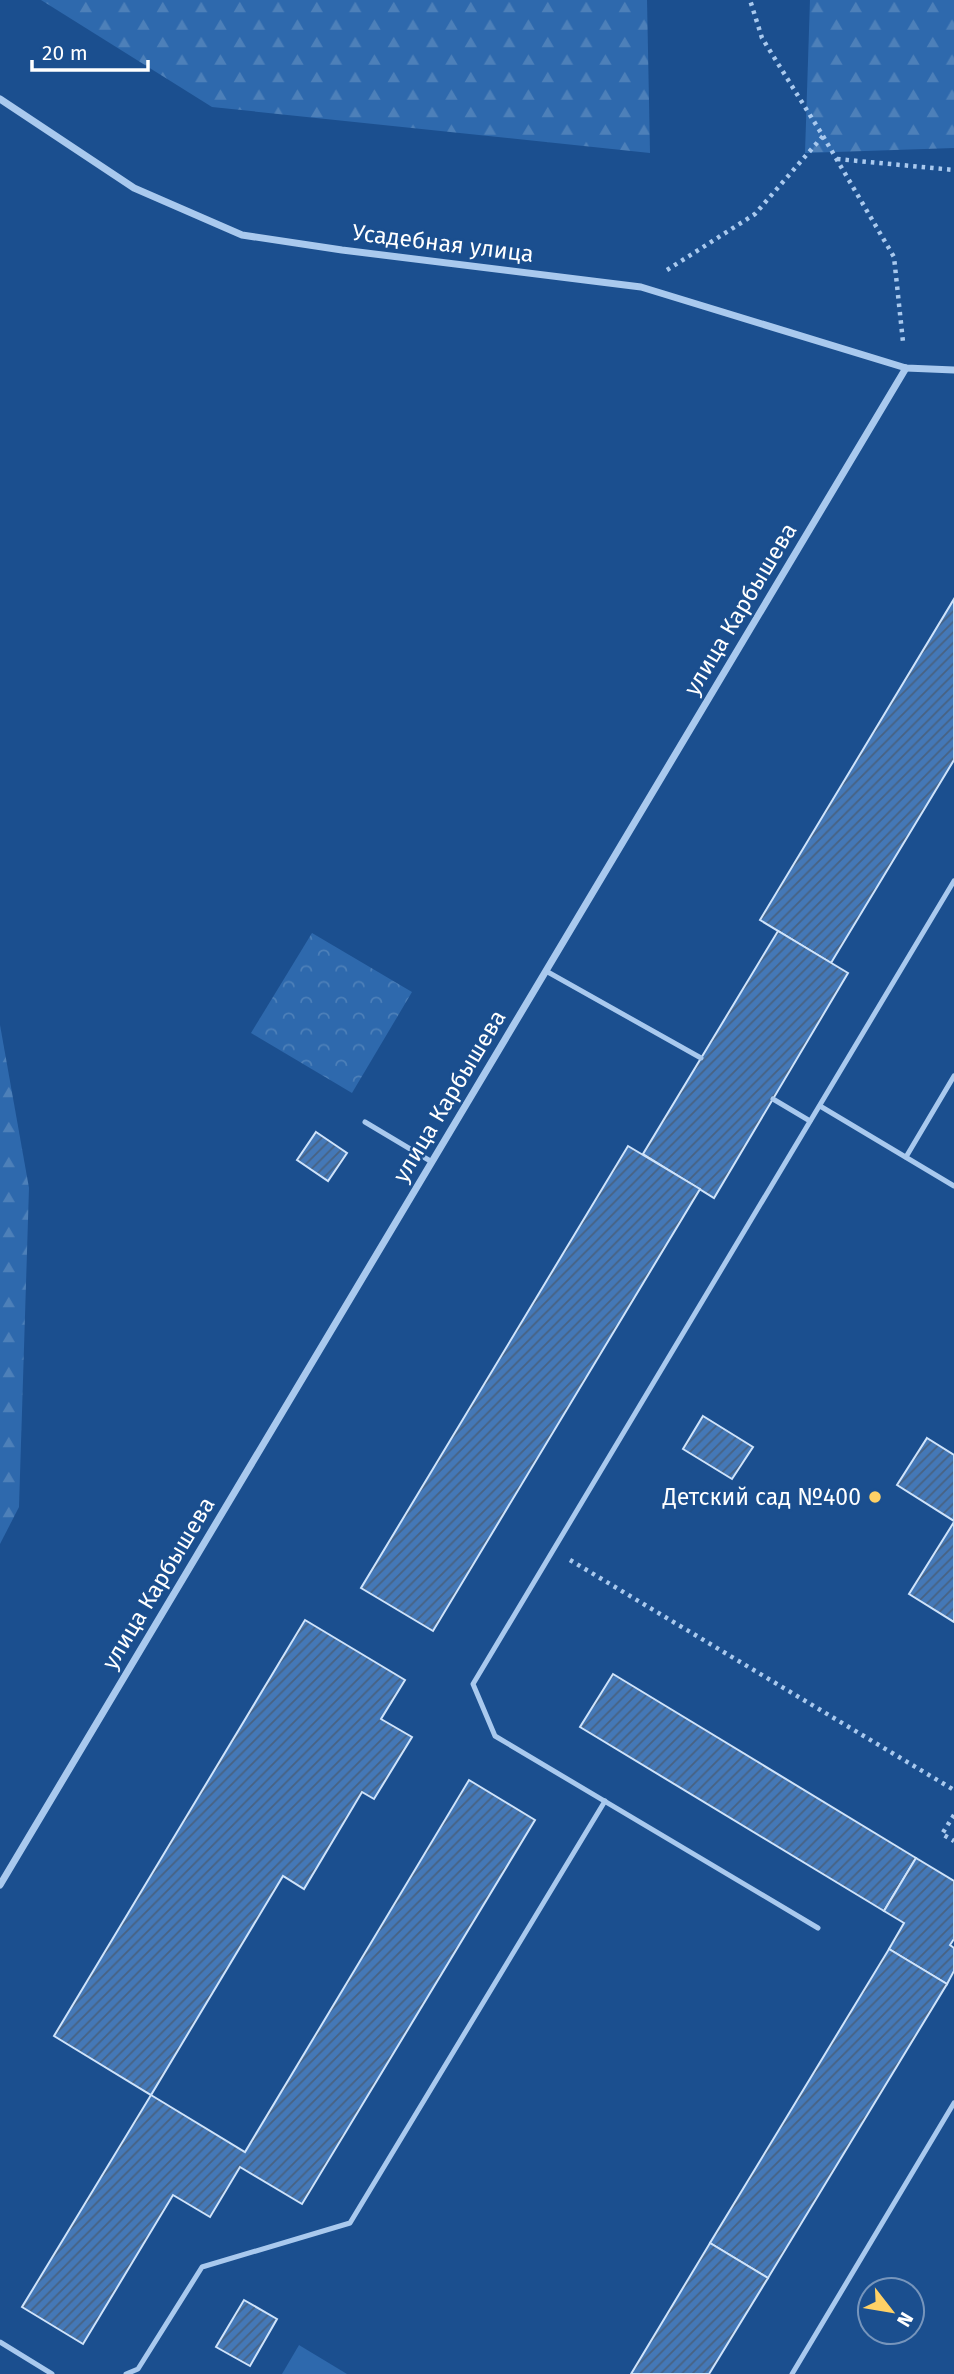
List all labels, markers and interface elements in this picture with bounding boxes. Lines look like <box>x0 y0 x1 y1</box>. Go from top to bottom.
scale bar <box>32 28 147 72</box>
text: 20 m <box>42 40 88 66</box>
street label: Усадебная улица <box>351 218 535 268</box>
street label: улица Карбышева <box>678 518 802 700</box>
street label: улица Карбышева <box>387 1005 511 1187</box>
place label: Детский сад №400 <box>662 1483 861 1511</box>
marker: Детский сад №400 <box>867 1489 883 1505</box>
street label: улица Карбышева <box>96 1492 220 1674</box>
north arrow <box>856 2276 926 2346</box>
text: N <box>892 2308 918 2331</box>

